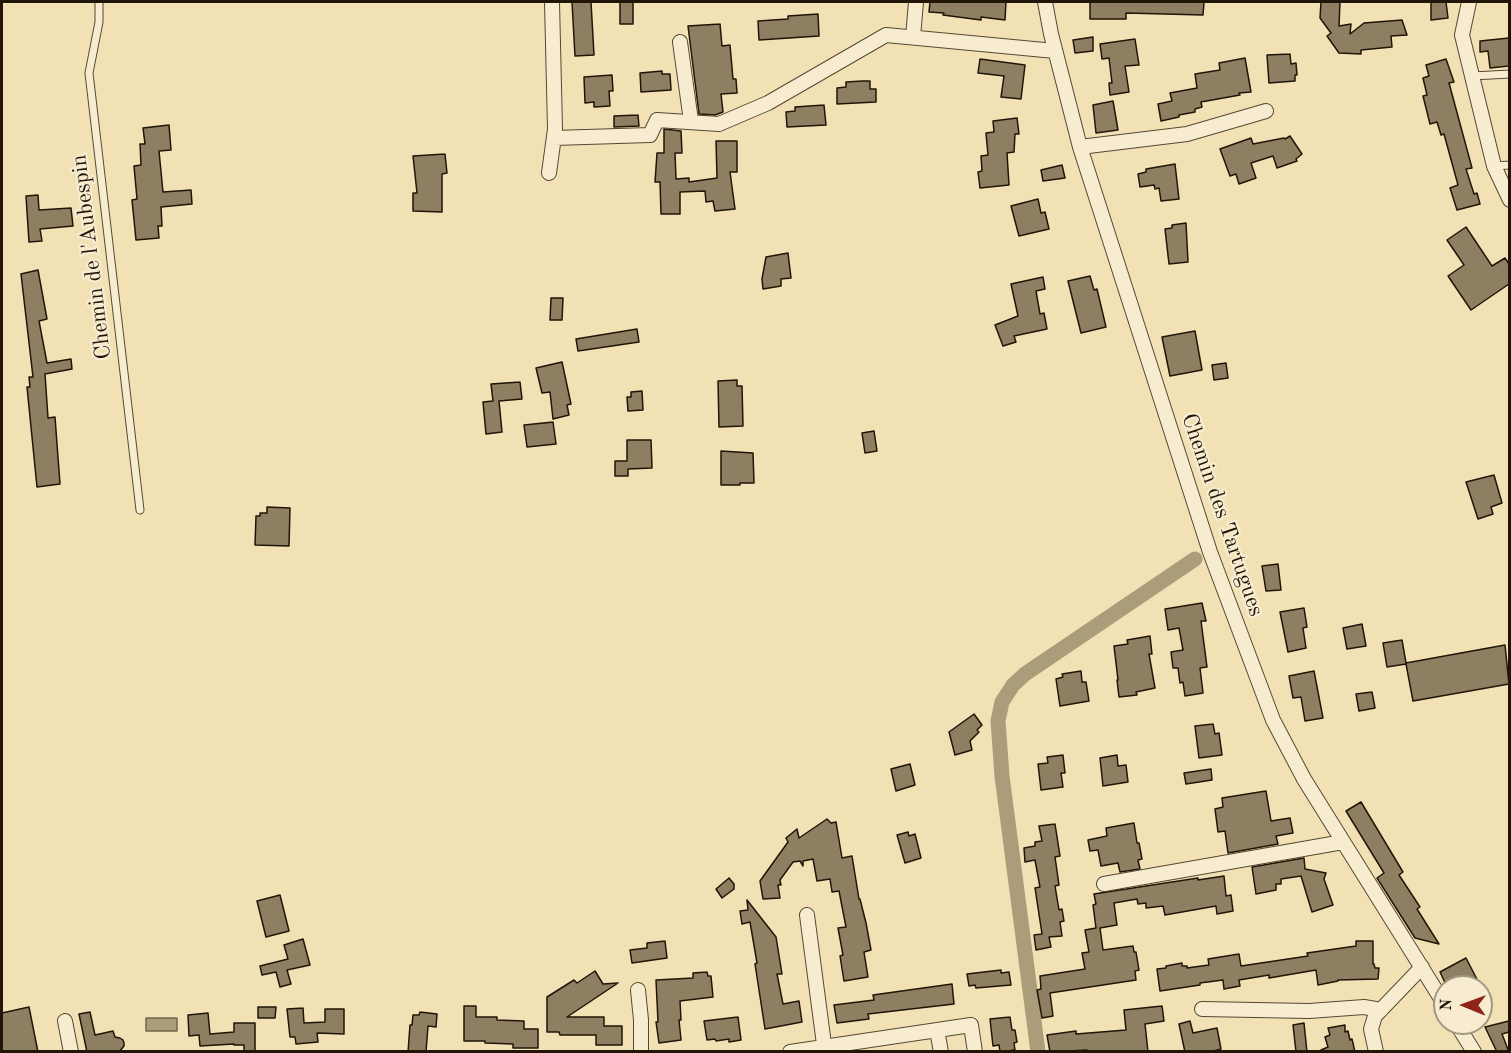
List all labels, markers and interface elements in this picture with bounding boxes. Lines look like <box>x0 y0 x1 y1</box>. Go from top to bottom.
street label: Chemin de l'Aubespin <box>66 153 118 361</box>
street label: Chemin des Tartugues <box>1175 410 1269 620</box>
north arrow <box>1433 975 1493 1035</box>
text: N <box>1439 998 1455 1011</box>

